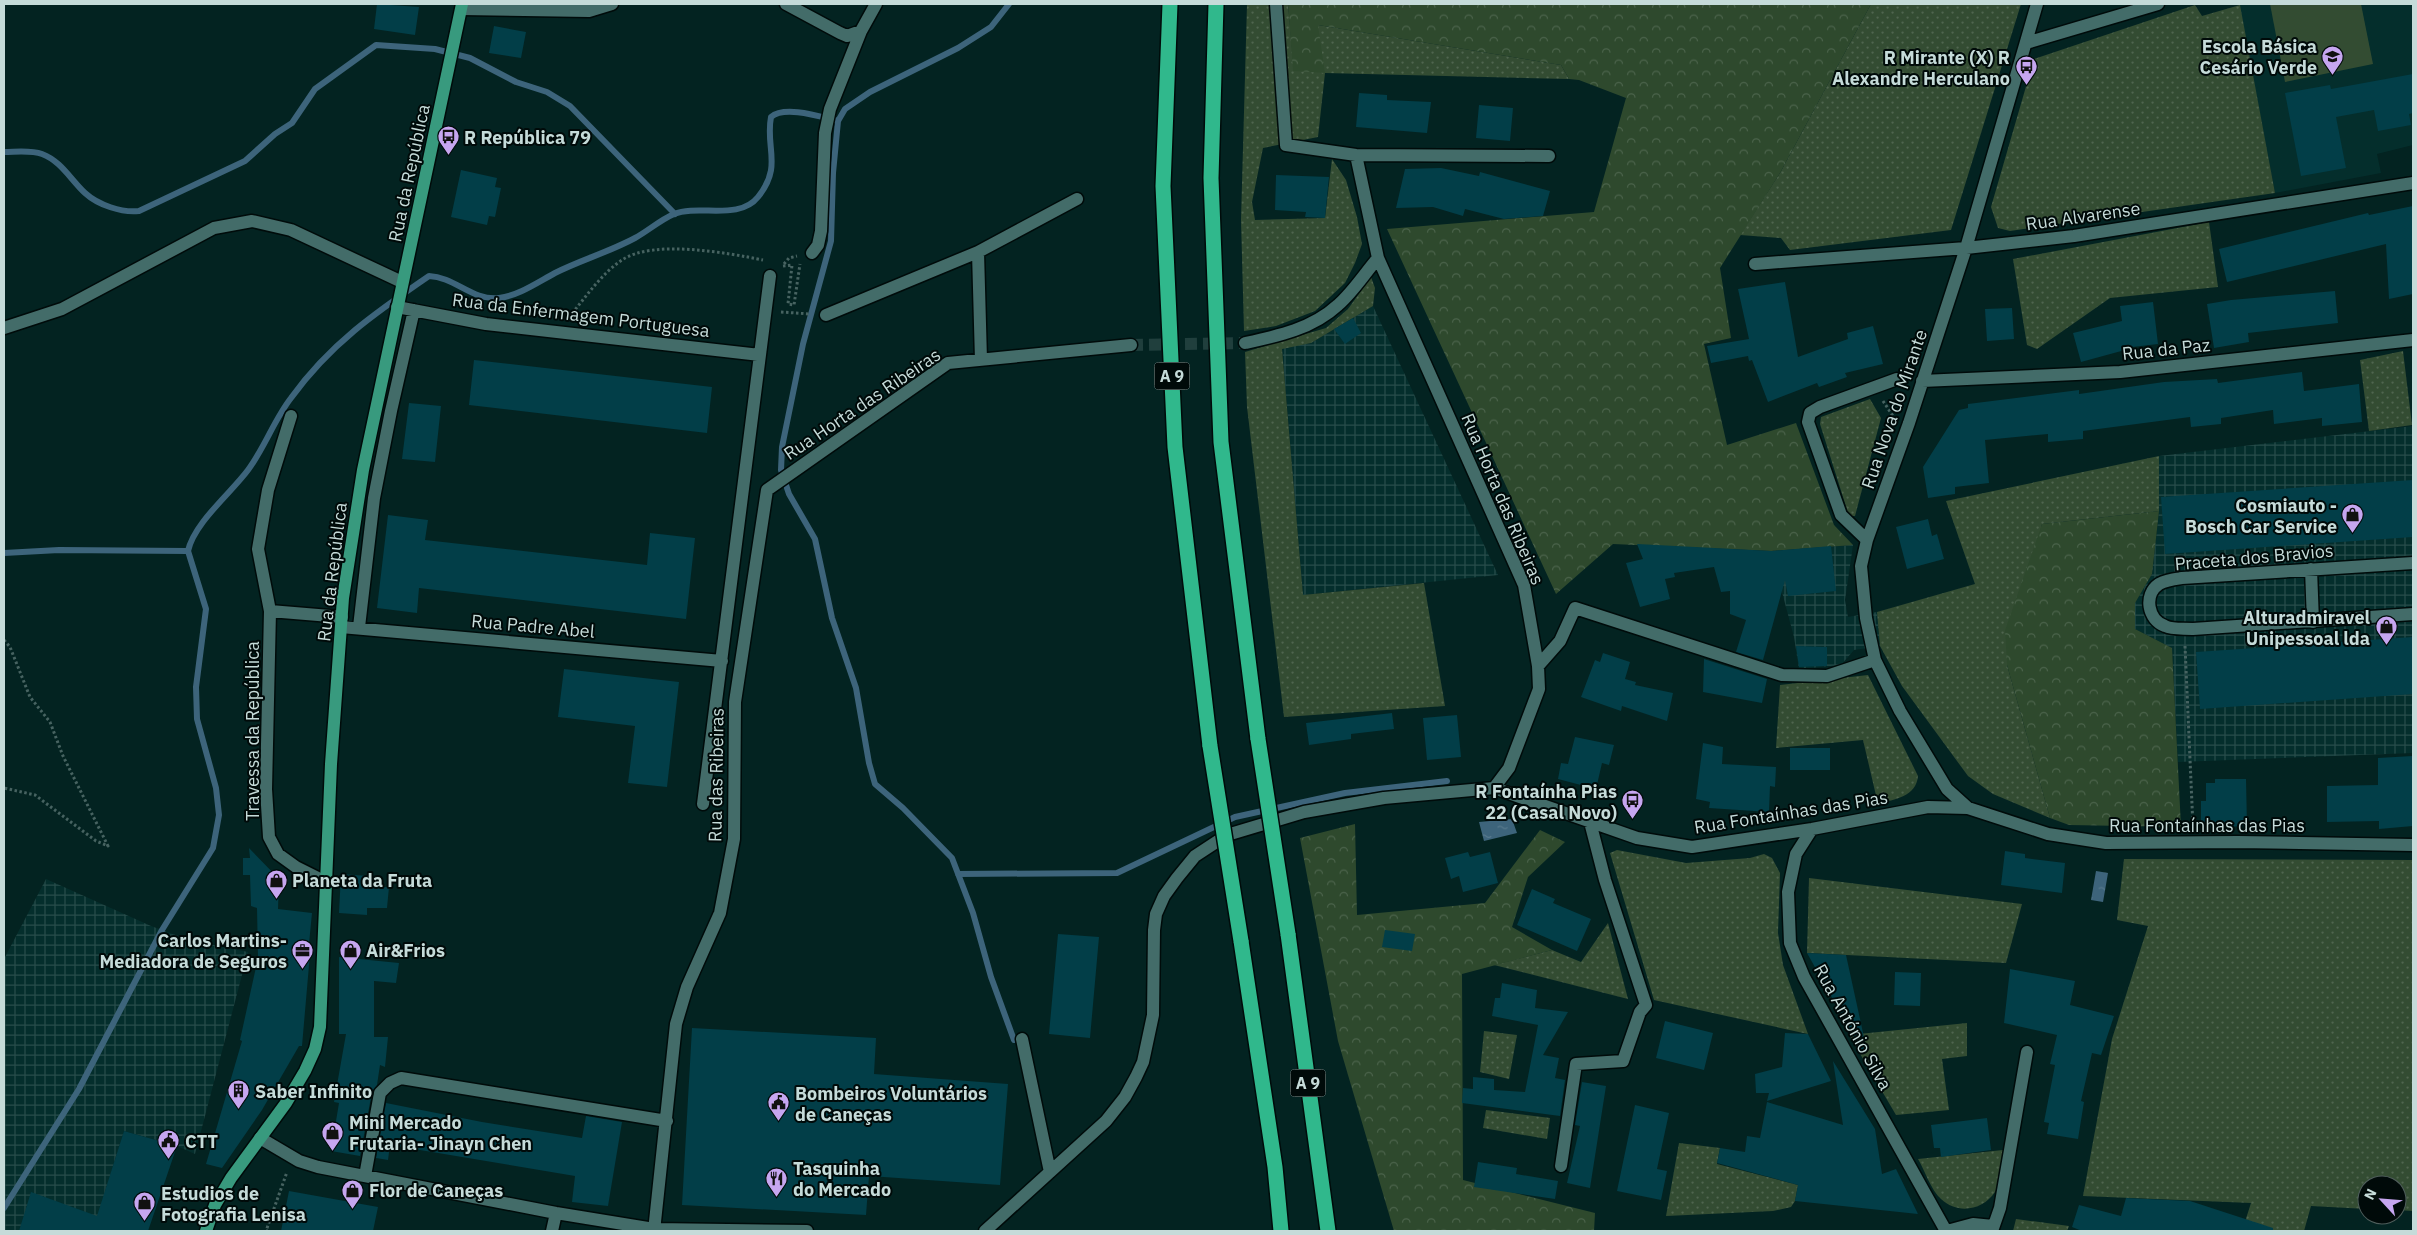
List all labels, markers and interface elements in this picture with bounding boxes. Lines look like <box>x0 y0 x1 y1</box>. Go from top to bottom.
place label: Escola Básica Cesário Verde <box>2200 35 2317 79</box>
school or university icon: Escola Básica Cesário Verde <box>2321 44 2345 75</box>
place label: R Mirante (X) R Alexandre Herculano <box>1832 46 2010 90</box>
bus stop icon: R Mirante (X) R Alexandre Herculano <box>2014 55 2038 86</box>
street label: Rua da República <box>383 102 435 244</box>
bus stop icon: R República 79 <box>436 125 460 156</box>
place label: R República 79 <box>464 126 591 149</box>
street label: Rua Alvarense <box>2024 197 2142 235</box>
street label: Rua da Enfermagem Portuguesa <box>451 288 711 342</box>
street label: Rua Nova do Mirante <box>1856 326 1932 492</box>
street label: Rua da Paz <box>2121 333 2211 365</box>
street label: Rua Horta das Ribeiras <box>779 343 945 465</box>
road number: A 9 <box>1154 362 1190 390</box>
street label: Rua Horta das Ribeiras <box>1456 410 1550 588</box>
place label: Cosmiauto - Bosch Car Service <box>2185 494 2337 538</box>
street label: Rua da República <box>312 501 352 643</box>
shop icon: Cosmiauto - Bosch Car Service <box>2341 503 2365 534</box>
street label: Praceta dos Bravios <box>2174 539 2334 575</box>
place label: Alturadmiravel Unipessoal lda <box>2243 606 2371 650</box>
street label: Rua Padre Abel <box>470 609 596 643</box>
shop icon: Alturadmiravel Unipessoal lda <box>2374 615 2398 646</box>
street label: Travessa da República <box>241 641 264 821</box>
street label: Rua das Ribeiras <box>703 708 729 842</box>
place label: R Fontaínha Pias 22 (Casal Novo) <box>1475 780 1617 824</box>
street label: Rua Fontaínhas das Pias <box>1692 785 1890 839</box>
bus stop icon: R Fontaínha Pias 22 (Casal Novo) <box>1621 789 1645 820</box>
street label: Rua Fontaínhas das Pias <box>2109 814 2305 837</box>
shop icon: Planeta da Fruta <box>264 868 288 899</box>
place label: Planeta da Fruta <box>292 869 432 892</box>
place label: Carlos Martins- Mediadora de Seguros <box>100 929 287 973</box>
office icon: Carlos Martins- Mediadora de Seguros <box>291 938 315 969</box>
shop icon: Air&Frios <box>338 938 362 969</box>
place label: Air&Frios <box>366 939 445 962</box>
street label: Rua António Silva <box>1809 960 1897 1094</box>
road number: A 9 <box>1290 1070 1326 1096</box>
building icon: Saber Infinito <box>227 1079 251 1110</box>
place label: Saber Infinito <box>255 1080 372 1103</box>
place label: Bombeiros Voluntários de Caneças <box>795 1082 987 1126</box>
public building icon: Bombeiros Voluntários de Caneças <box>767 1091 791 1122</box>
place label: Mini Mercado Frutaria- Jinayn Chen <box>349 1111 532 1155</box>
shop icon: Mini Mercado Frutaria- Jinayn Chen <box>321 1120 345 1151</box>
public building icon: CTT <box>157 1129 181 1160</box>
place label: CTT <box>185 1130 218 1153</box>
place label: Tasquinha do Mercado <box>793 1157 891 1201</box>
restaurant icon: Tasquinha do Mercado <box>765 1166 789 1197</box>
north arrow <box>2357 1175 2407 1225</box>
shop icon: Flor de Caneças <box>341 1178 365 1209</box>
place label: Flor de Caneças <box>369 1179 503 1202</box>
place label: Estudios de Fotografia Lenisa <box>161 1182 306 1226</box>
text: N <box>2360 1186 2381 1203</box>
shop icon: Estudios de Fotografia Lenisa <box>133 1191 157 1222</box>

